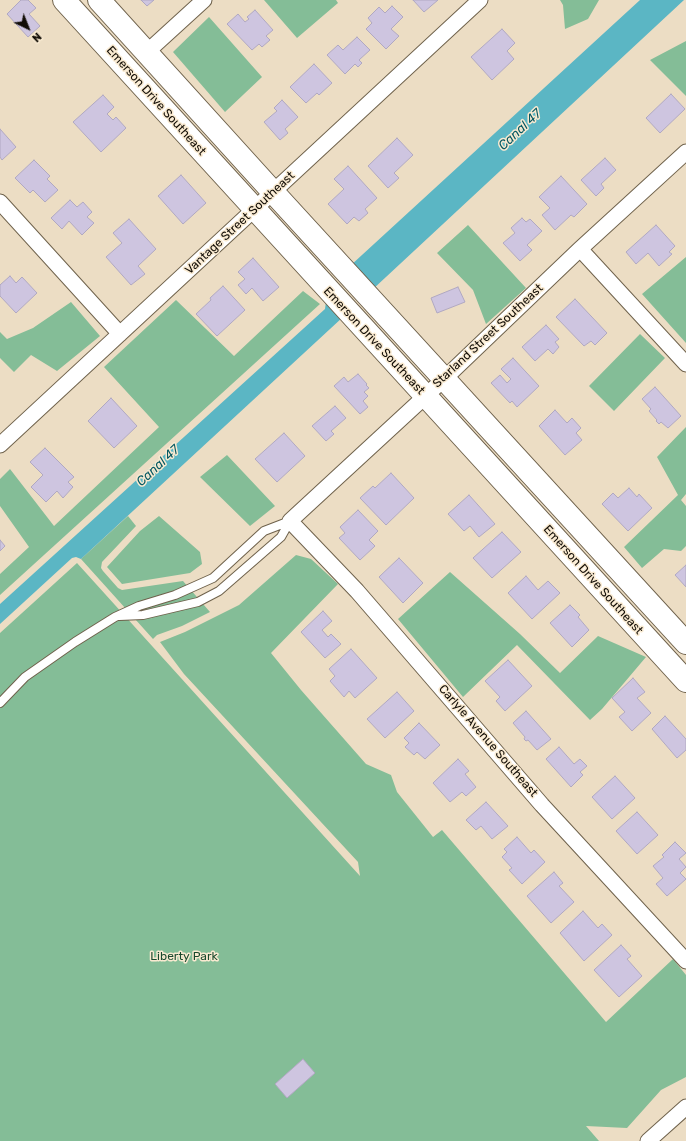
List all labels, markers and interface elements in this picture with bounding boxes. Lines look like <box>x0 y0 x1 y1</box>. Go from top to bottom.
north arrow <box>8 8 48 48</box>
text: N <box>29 30 44 45</box>
street label: Emerson Drive Southeast <box>103 43 209 159</box>
water label: Canal 47 <box>495 106 545 154</box>
street label: Vantage Street Southeast <box>182 168 298 278</box>
street label: Starland Street Southeast <box>430 281 546 391</box>
street label: Emerson Drive Southeast <box>320 284 428 398</box>
water label: Canal 47 <box>133 442 183 490</box>
street label: Emerson Drive Southeast <box>540 522 646 638</box>
street label: Carlyle Avenue Southeast <box>435 682 541 800</box>
park label: Liberty Park <box>150 950 218 964</box>

